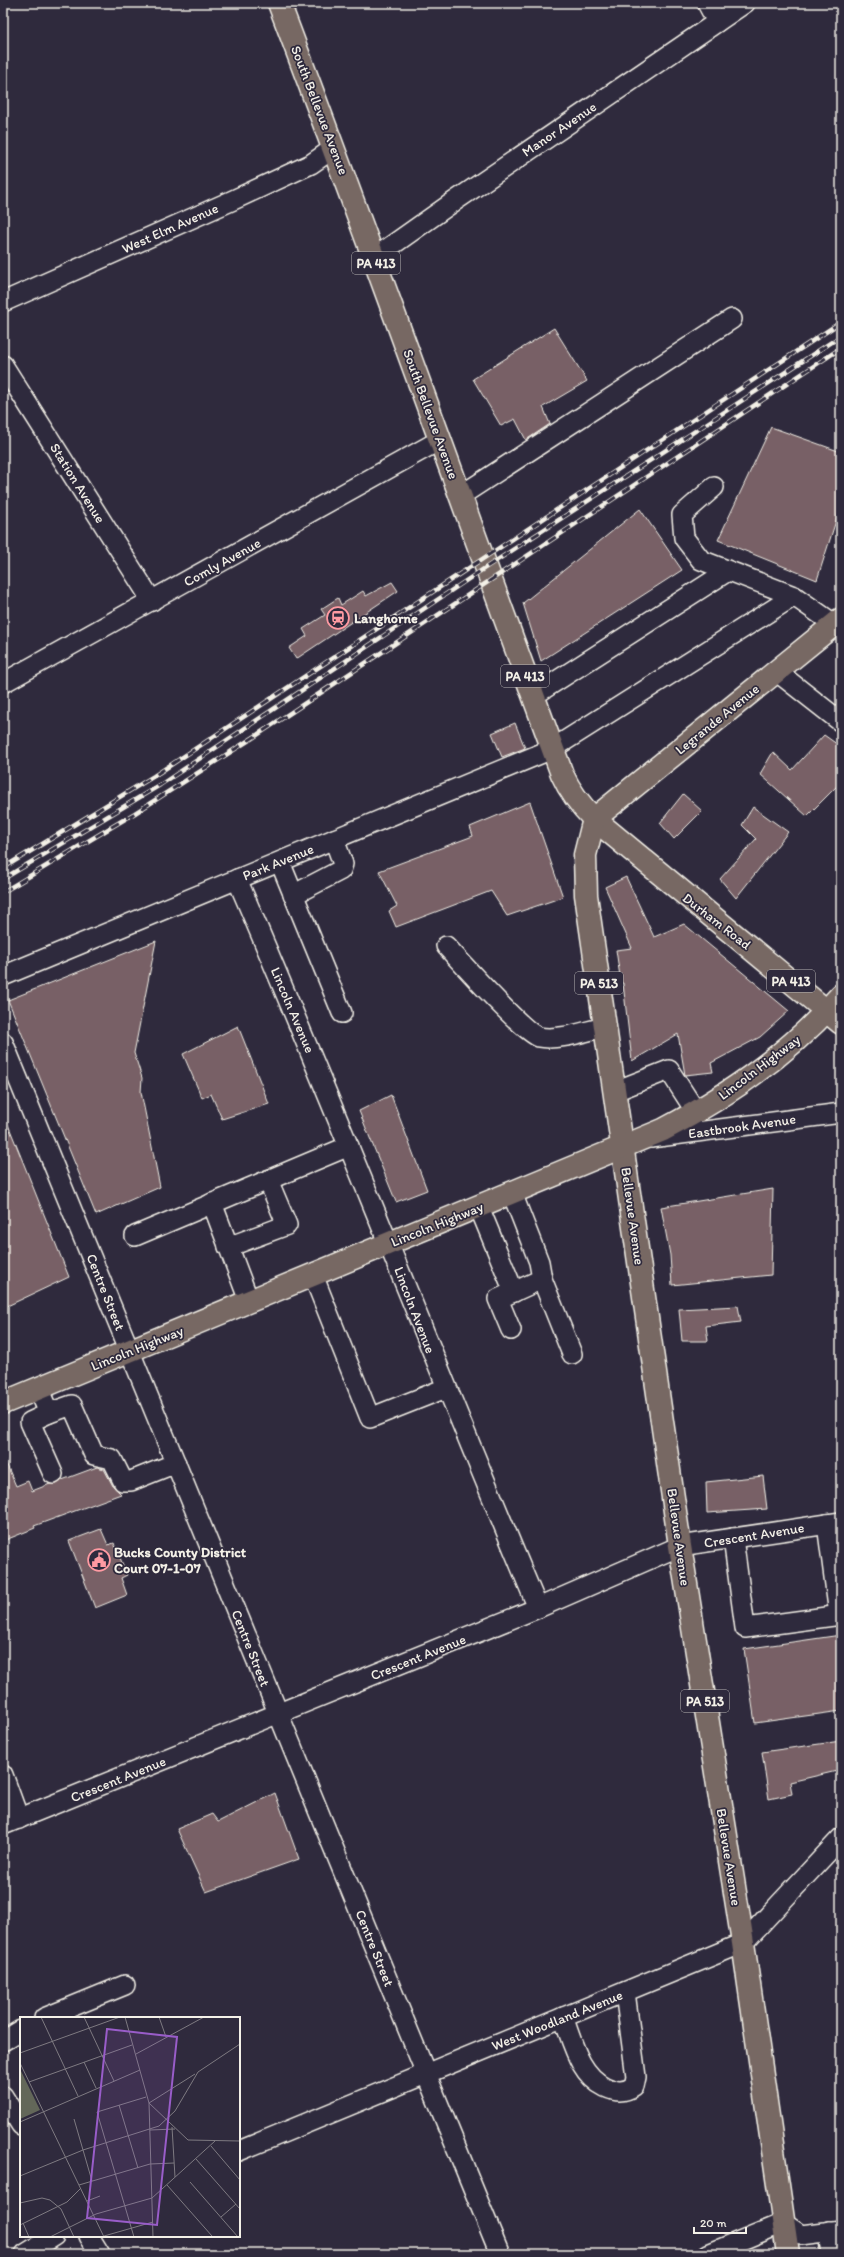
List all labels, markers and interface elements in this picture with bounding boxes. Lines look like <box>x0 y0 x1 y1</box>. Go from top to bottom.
street label: South Bellevue Avenue <box>287 43 352 177</box>
street label: Manor Avenue <box>519 98 600 161</box>
street label: West Elm Avenue <box>119 199 221 257</box>
road number: PA 413 <box>352 252 400 274</box>
street label: South Bellevue Avenue <box>399 347 462 482</box>
street label: Station Avenue <box>46 440 109 527</box>
street label: Comly Avenue <box>181 534 264 591</box>
station icon: Langhorne <box>325 605 351 631</box>
place label: Langhorne <box>354 610 418 627</box>
road number: PA 413 <box>501 665 549 687</box>
street label: Legrande Avenue <box>672 680 763 758</box>
street label: Park Avenue <box>240 840 317 884</box>
street label: Durham Road <box>679 889 755 954</box>
street label: Lincoln Avenue <box>267 965 318 1056</box>
road number: PA 413 <box>767 970 815 992</box>
road number: PA 513 <box>575 972 623 994</box>
street label: Lincoln Highway <box>715 1031 804 1104</box>
street label: Eastbrook Avenue <box>687 1111 797 1142</box>
street label: Bellevue Avenue <box>617 1166 648 1266</box>
street label: Lincoln Highway <box>388 1198 486 1251</box>
street label: Centre Street <box>82 1251 129 1333</box>
street label: Lincoln Avenue <box>390 1264 439 1356</box>
street label: Lincoln Highway <box>88 1322 186 1375</box>
street label: Bellevue Avenue <box>663 1487 694 1587</box>
street label: Crescent Avenue <box>703 1519 806 1552</box>
place label: Bucks County District Court 07-1-07 <box>114 1544 247 1577</box>
public building icon: Bucks County District Court 07-1-07 <box>86 1547 112 1573</box>
street label: Centre Street <box>227 1607 274 1689</box>
street label: Crescent Avenue <box>368 1630 469 1684</box>
road number: PA 513 <box>681 1690 729 1712</box>
street label: Crescent Avenue <box>68 1752 169 1806</box>
street label: Bellevue Avenue <box>712 1807 745 1907</box>
street label: Centre Street <box>351 1907 398 1989</box>
street label: West Woodland Avenue <box>489 1986 626 2055</box>
inset map <box>20 2017 240 2237</box>
scale bar <box>694 2209 746 2235</box>
text: 20 m <box>700 2216 727 2230</box>

